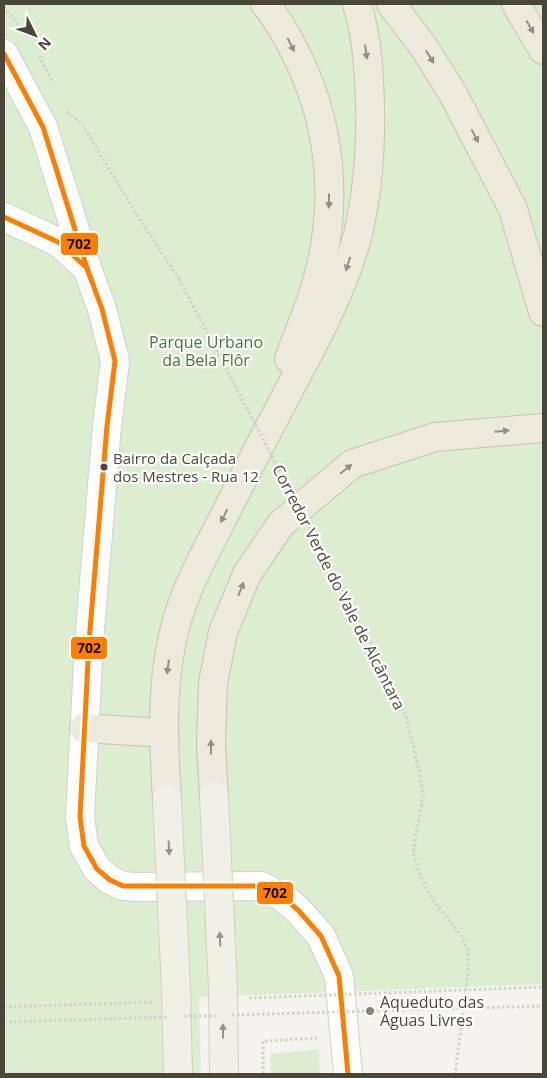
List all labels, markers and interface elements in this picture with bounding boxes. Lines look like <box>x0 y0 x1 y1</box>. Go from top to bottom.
north arrow <box>10 10 60 60</box>
one-way arrow <box>525 20 534 33</box>
text: N <box>34 33 56 55</box>
one-way arrow <box>287 38 295 52</box>
one-way arrow <box>363 44 371 60</box>
one-way arrow <box>425 51 434 64</box>
one-way arrow <box>471 128 479 143</box>
one-way arrow <box>325 193 333 209</box>
line badge: 702 <box>60 232 99 256</box>
text: 702 <box>67 234 91 253</box>
one-way arrow <box>344 257 352 272</box>
park label: Parque Urbano da Bela Flôr <box>149 331 263 371</box>
one-way arrow <box>495 427 511 435</box>
place label: Bairro da Calçada dos Mestres - Rua 12 <box>113 448 259 486</box>
street label: Corredor Verde do Vale de Alcântara <box>267 461 411 713</box>
marker: Bairro da Calçada dos Mestres - Rua 12 <box>99 462 109 472</box>
one-way arrow <box>340 463 353 474</box>
one-way arrow <box>220 509 228 523</box>
one-way arrow <box>237 582 245 596</box>
line badge: 702 <box>70 636 108 660</box>
text: 702 <box>77 638 101 657</box>
one-way arrow <box>164 659 172 675</box>
one-way arrow <box>207 739 215 755</box>
one-way arrow <box>166 840 174 856</box>
line badge: 702 <box>256 881 294 905</box>
text: 702 <box>263 883 287 902</box>
one-way arrow <box>216 931 224 947</box>
place label: Aqueduto das Águas Livres <box>380 991 484 1031</box>
marker: Aqueduto das Águas Livres <box>364 1005 376 1017</box>
one-way arrow <box>219 1023 227 1039</box>

